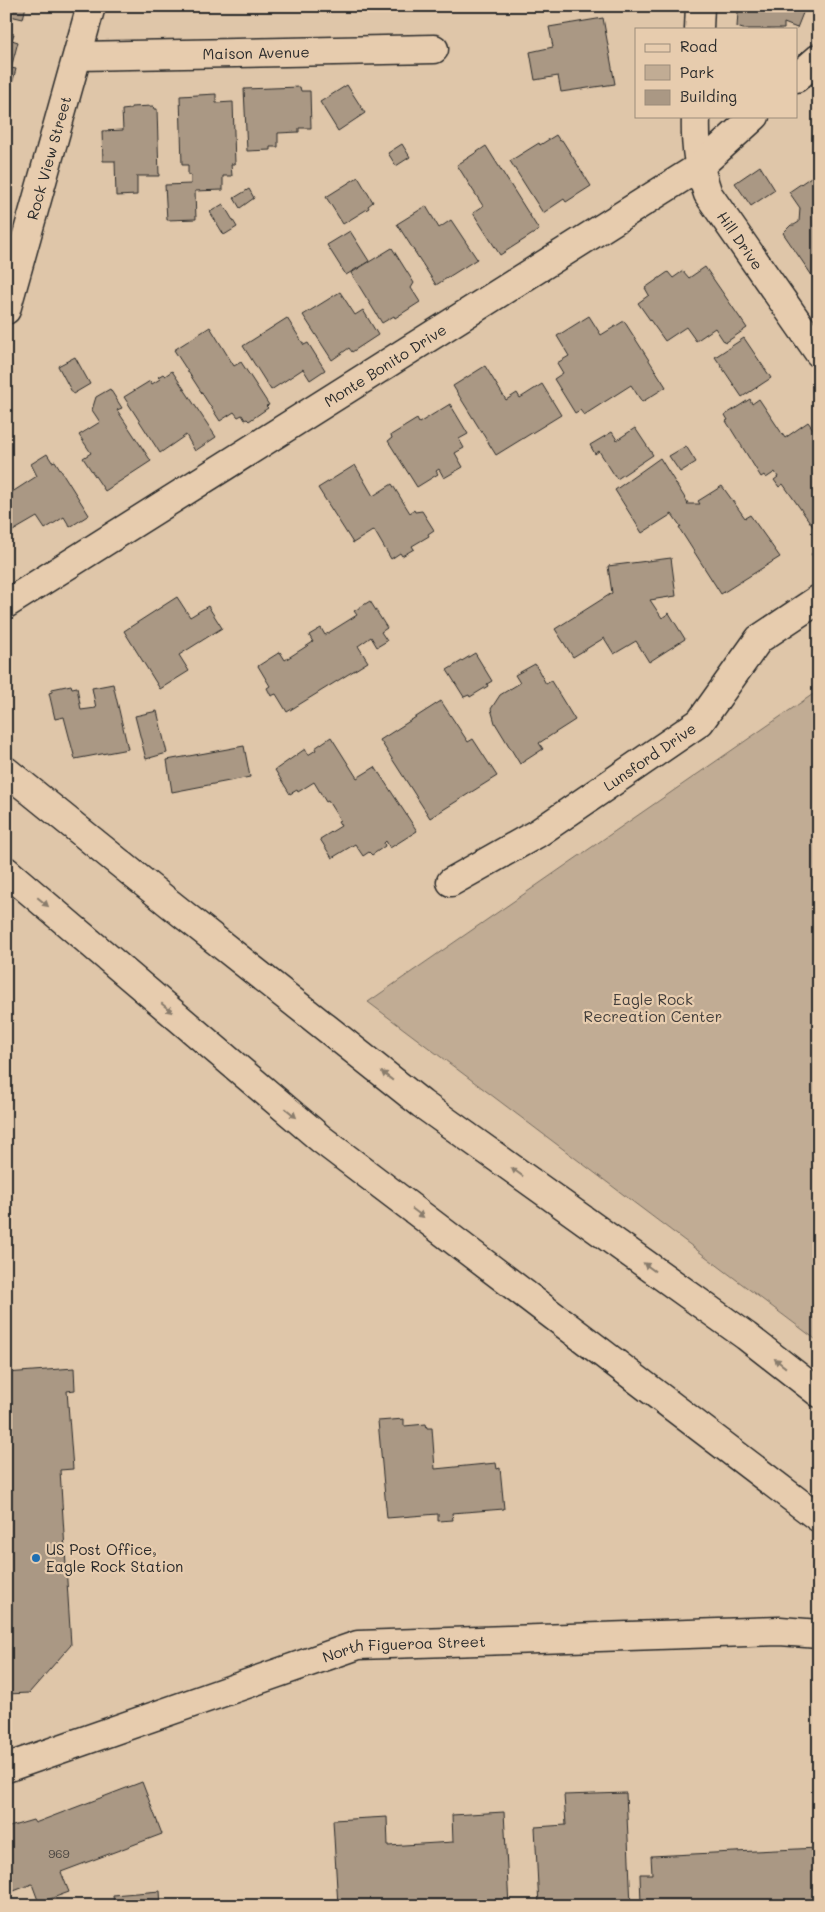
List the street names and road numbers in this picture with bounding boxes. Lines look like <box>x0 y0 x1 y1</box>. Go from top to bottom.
street label: Maison Avenue <box>202 41 310 64</box>
street label: Rock View Street <box>22 94 75 222</box>
street label: Hill Drive <box>713 207 768 274</box>
street label: Monte Bonito Drive <box>320 319 450 411</box>
street label: Lunsford Drive <box>599 718 700 795</box>
street label: North Figueroa Street <box>319 1631 486 1667</box>

